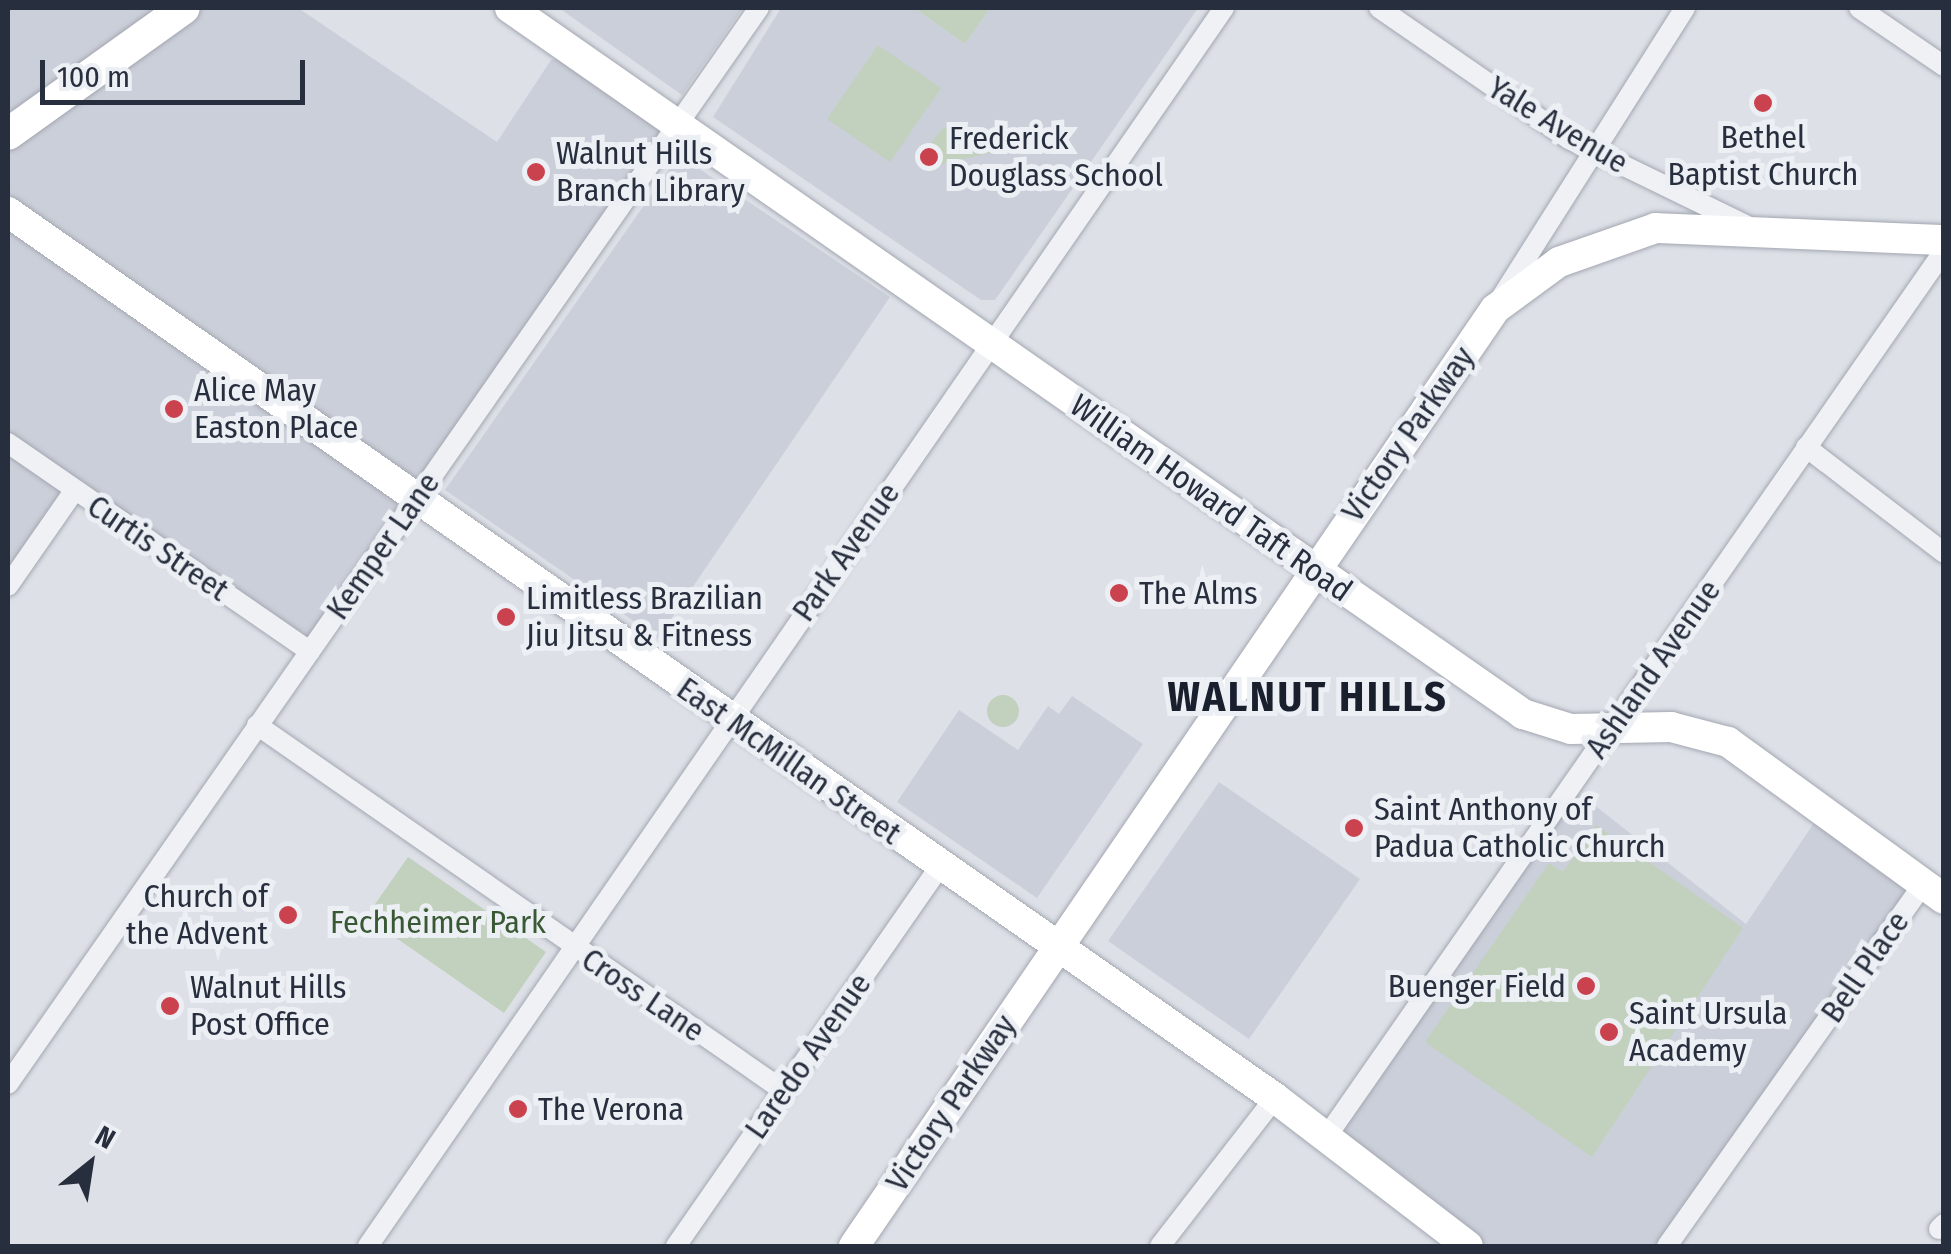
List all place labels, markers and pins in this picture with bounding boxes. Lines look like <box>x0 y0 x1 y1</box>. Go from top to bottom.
marker: Bethel Baptist Church <box>1752 92 1774 114</box>
place label: Bethel Baptist Church <box>1668 119 1858 194</box>
place label: Frederick Douglass School <box>949 120 1163 195</box>
place label: Walnut Hills Branch Library <box>556 135 745 210</box>
marker: Frederick Douglass School <box>918 146 940 168</box>
marker: Walnut Hills Branch Library <box>525 161 547 183</box>
place label: Alice May Easton Place <box>194 372 358 447</box>
marker: Alice May Easton Place <box>163 398 185 420</box>
place label: The Alms <box>1139 574 1258 612</box>
place label: Limitless Brazilian Jiu Jitsu & Fitness <box>526 580 763 655</box>
marker: The Alms <box>1108 582 1130 604</box>
marker: Limitless Brazilian Jiu Jitsu & Fitness <box>495 606 517 628</box>
place label: Saint Anthony of Padua Catholic Church <box>1374 791 1666 866</box>
marker: Saint Anthony of Padua Catholic Church <box>1343 817 1365 839</box>
place label: Church of the Advent <box>126 878 268 953</box>
marker: Church of the Advent <box>277 904 299 926</box>
place label: Buenger Field <box>1388 967 1566 1005</box>
place label: Walnut Hills Post Office <box>190 969 346 1044</box>
marker: Buenger Field <box>1575 975 1597 997</box>
marker: Walnut Hills Post Office <box>159 995 181 1017</box>
place label: Saint Ursula Academy <box>1629 995 1787 1070</box>
marker: Saint Ursula Academy <box>1598 1021 1620 1043</box>
place label: The Verona <box>538 1090 684 1128</box>
marker: The Verona <box>507 1098 529 1120</box>

